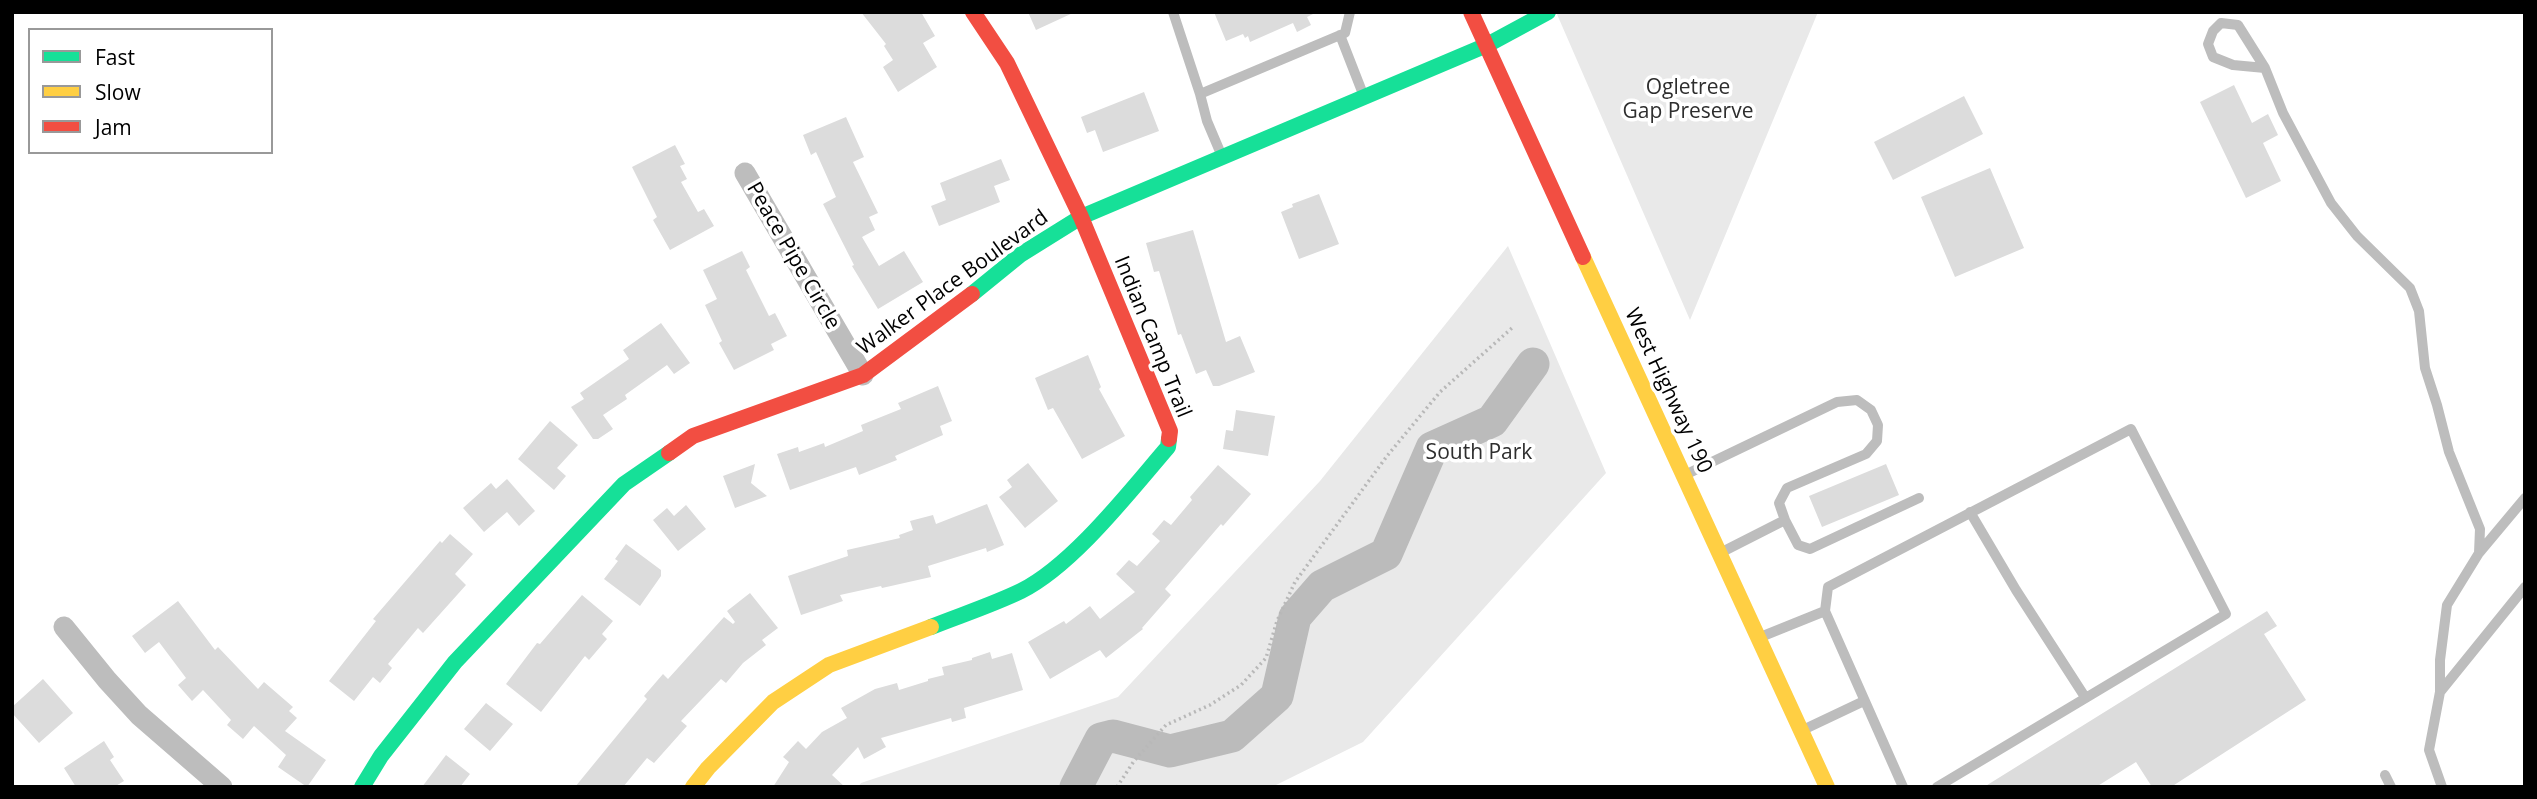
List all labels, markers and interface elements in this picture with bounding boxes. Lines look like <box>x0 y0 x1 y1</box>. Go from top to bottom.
legend <box>28 28 273 154</box>
text: Fast <box>95 43 135 71</box>
park label: Ogletree Gap Preserve <box>1623 75 1753 125</box>
text: Slow <box>95 78 141 106</box>
text: Jam <box>95 113 132 141</box>
street label: Peace Pipe Circle <box>741 178 845 334</box>
street label: Walker Place Boulevard <box>853 205 1053 361</box>
street label: Indian Camp Trail <box>1108 253 1196 421</box>
street label: West Highway 190 <box>1619 304 1717 478</box>
park label: South Park <box>1426 440 1532 466</box>

